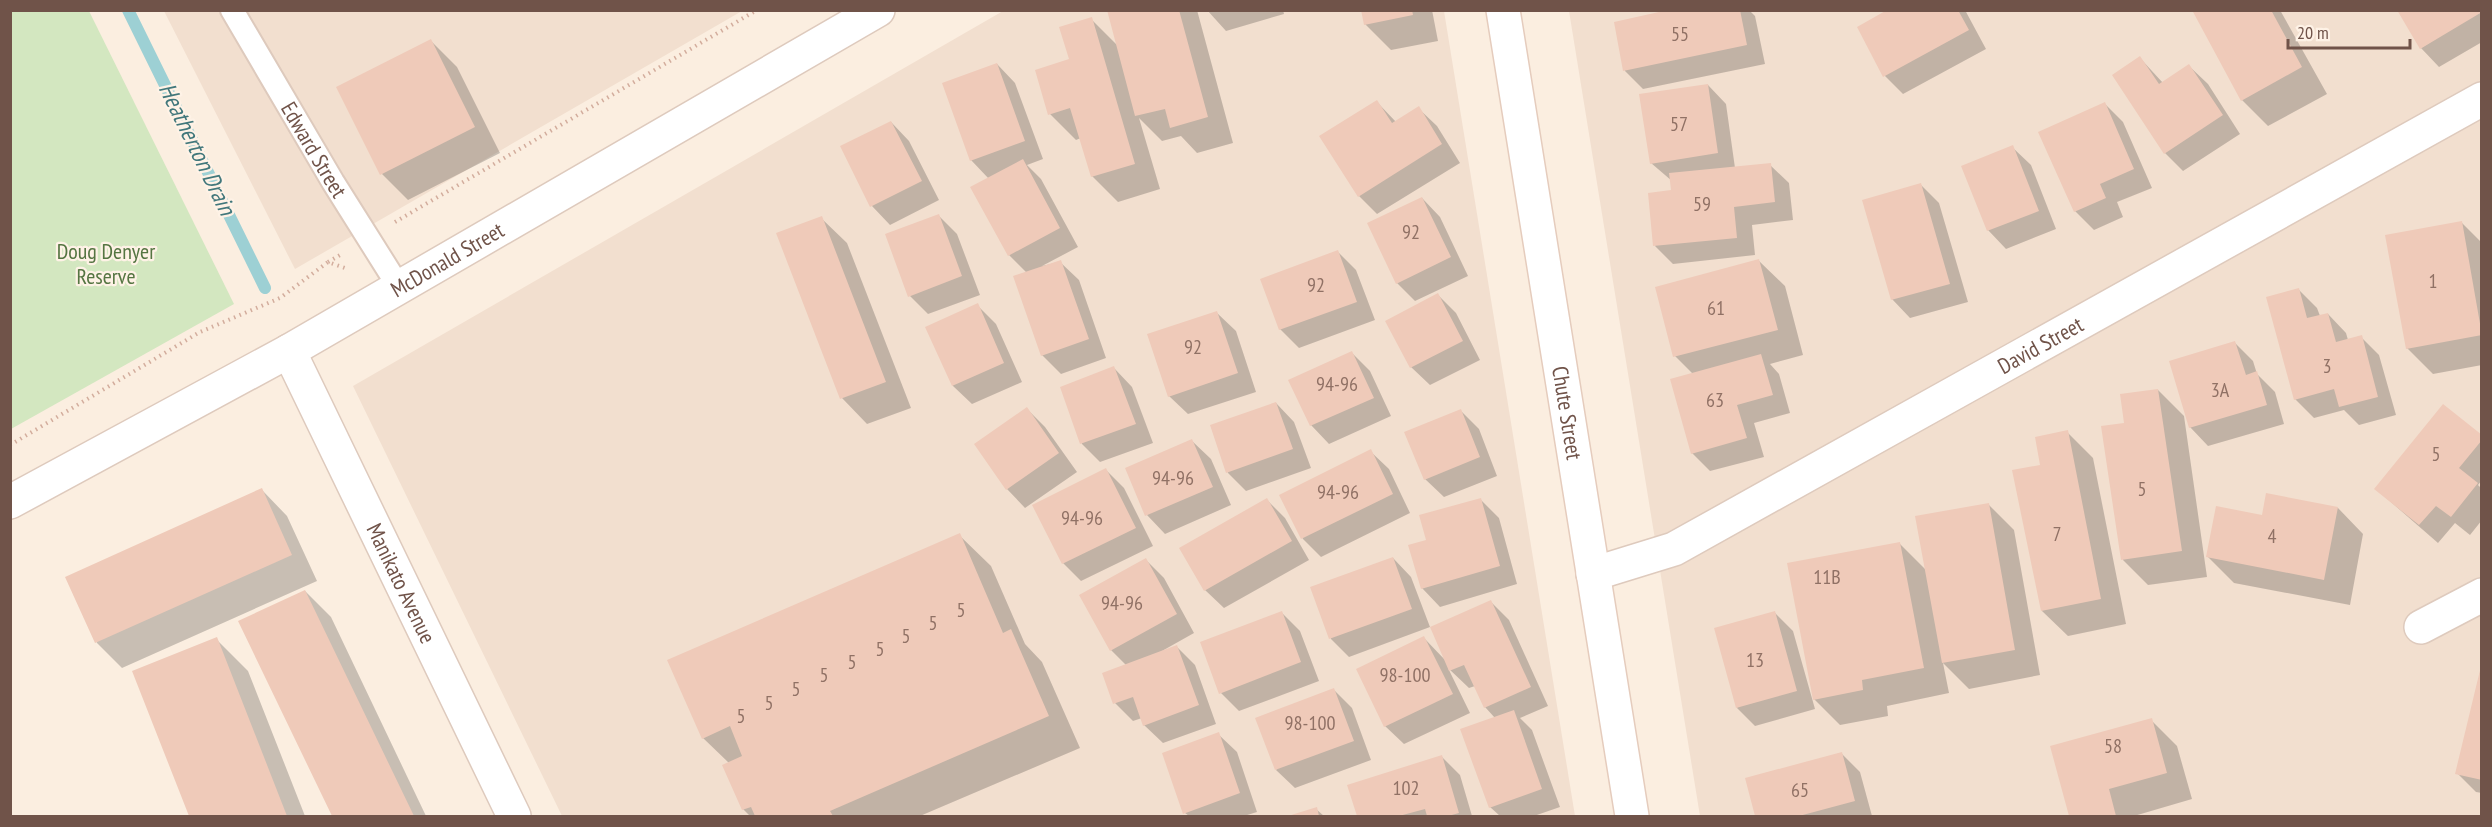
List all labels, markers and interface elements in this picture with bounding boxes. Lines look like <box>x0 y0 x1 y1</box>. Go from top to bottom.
scale bar <box>2288 12 2410 50</box>
house number: 55 <box>1671 21 1689 47</box>
text: 20 m <box>2297 21 2329 44</box>
water label: Heatherton Drain <box>152 77 243 221</box>
street label: Edward Street <box>275 97 353 203</box>
house number: 57 <box>1670 111 1688 137</box>
house number: 59 <box>1693 191 1711 217</box>
street label: McDonald Street <box>385 216 509 303</box>
house number: 92 <box>1402 219 1420 245</box>
park label: Doug Denyer Reserve <box>57 237 155 290</box>
house number: 1 <box>2429 268 2438 294</box>
house number: 92 <box>1307 272 1325 298</box>
house number: 61 <box>1707 295 1725 321</box>
street label: David Street <box>1993 310 2088 380</box>
house number: 92 <box>1184 334 1202 360</box>
house number: 3 <box>2323 353 2332 379</box>
street label: Chute Street <box>1546 364 1589 462</box>
house number: 94-96 <box>1316 371 1358 397</box>
house number: 3A <box>2211 377 2230 403</box>
house number: 63 <box>1706 387 1724 413</box>
house number: 5 <box>2432 441 2441 467</box>
house number: 94-96 <box>1152 465 1194 491</box>
house number: 5 <box>2138 476 2147 502</box>
house number: 94-96 <box>1317 479 1359 505</box>
house number: 94-96 <box>1061 505 1103 531</box>
street label: Manikato Avenue <box>361 519 442 648</box>
house number: 7 <box>2053 521 2062 547</box>
house number: 4 <box>2268 523 2277 549</box>
house number: 11B <box>1813 564 1841 590</box>
house number: 94-96 <box>1101 590 1143 616</box>
house number: 5 <box>957 597 966 623</box>
house number: 5 <box>929 610 938 636</box>
house number: 5 <box>902 623 911 649</box>
house number: 5 <box>876 636 885 662</box>
house number: 13 <box>1746 647 1764 673</box>
house number: 5 <box>848 649 857 675</box>
house number: 5 <box>820 662 829 688</box>
house number: 98-100 <box>1380 662 1430 688</box>
house number: 5 <box>792 676 801 702</box>
house number: 5 <box>765 690 774 716</box>
house number: 5 <box>737 703 746 729</box>
house number: 98-100 <box>1285 710 1335 736</box>
house number: 58 <box>2104 733 2122 759</box>
house number: 102 <box>1393 775 1420 801</box>
house number: 65 <box>1791 777 1809 803</box>

